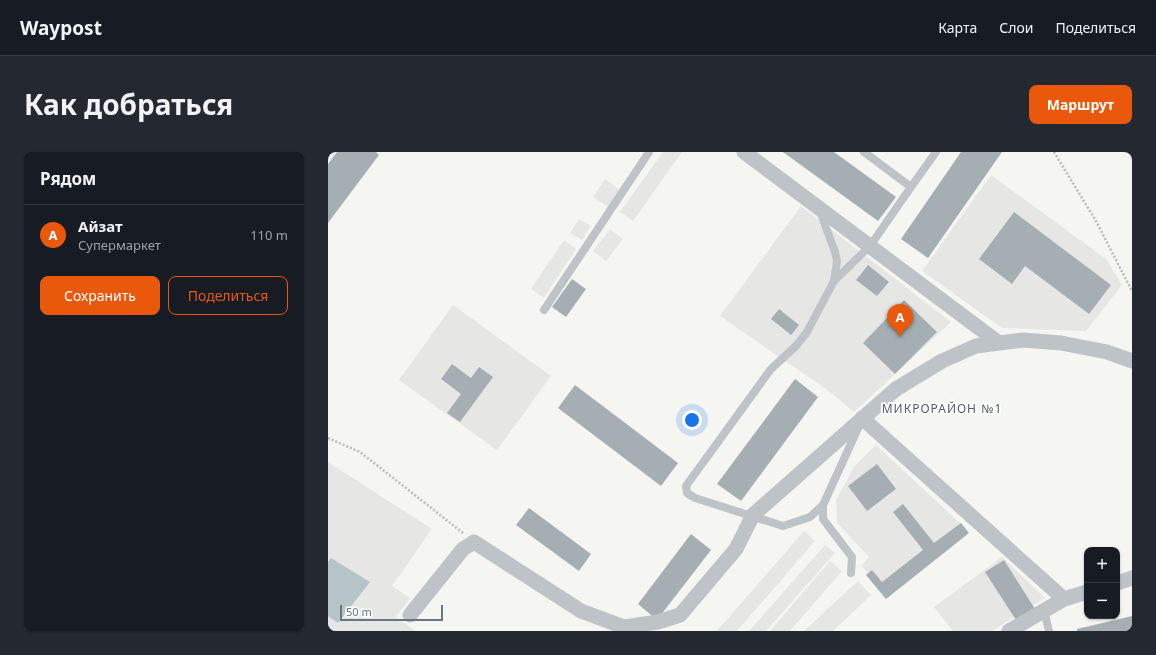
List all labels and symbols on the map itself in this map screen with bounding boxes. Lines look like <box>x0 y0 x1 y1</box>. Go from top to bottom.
pin: A <box>887 304 913 337</box>
district label: МИКРОРАЙОН №1 <box>882 400 1002 417</box>
your location <box>682 410 702 430</box>
scale bar <box>340 603 443 622</box>

